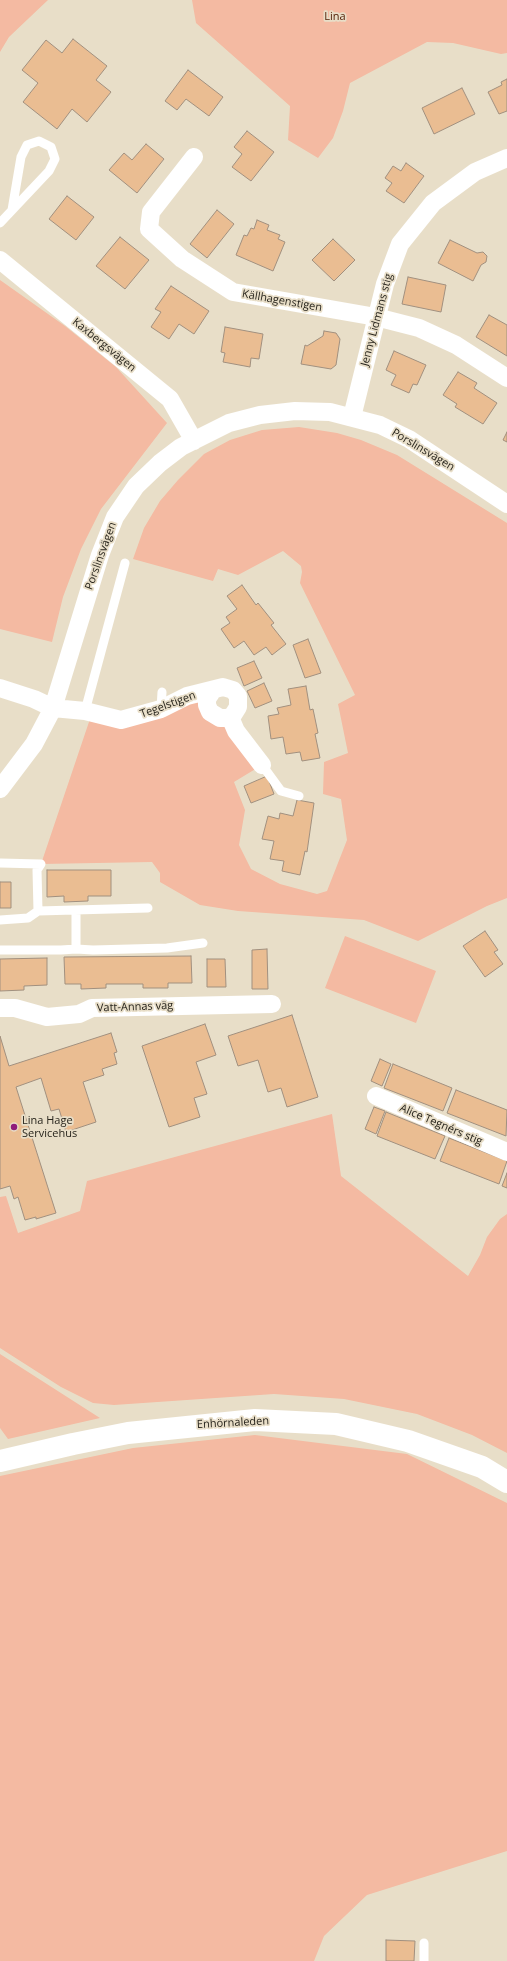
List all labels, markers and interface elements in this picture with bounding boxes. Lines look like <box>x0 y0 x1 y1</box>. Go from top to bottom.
park label: Lina <box>324 10 346 24</box>
street label: Jenny Lidmans stig <box>358 272 396 368</box>
street label: Källhagenstigen <box>241 287 323 315</box>
street label: Kaxbergsvägen <box>70 315 138 375</box>
street label: Porslinsvägen <box>389 426 457 474</box>
street label: Porslinsvägen <box>83 520 119 592</box>
street label: Tegelstigen <box>138 689 198 721</box>
street label: Vatt-Annas väg <box>97 999 173 1015</box>
street label: Alice Tegnérs stig <box>398 1102 484 1148</box>
place label: Lina Hage Servicehus <box>22 1114 77 1140</box>
marker: Lina Hage Servicehus <box>9 1122 19 1132</box>
street label: Enhörnaleden <box>197 1415 269 1431</box>

